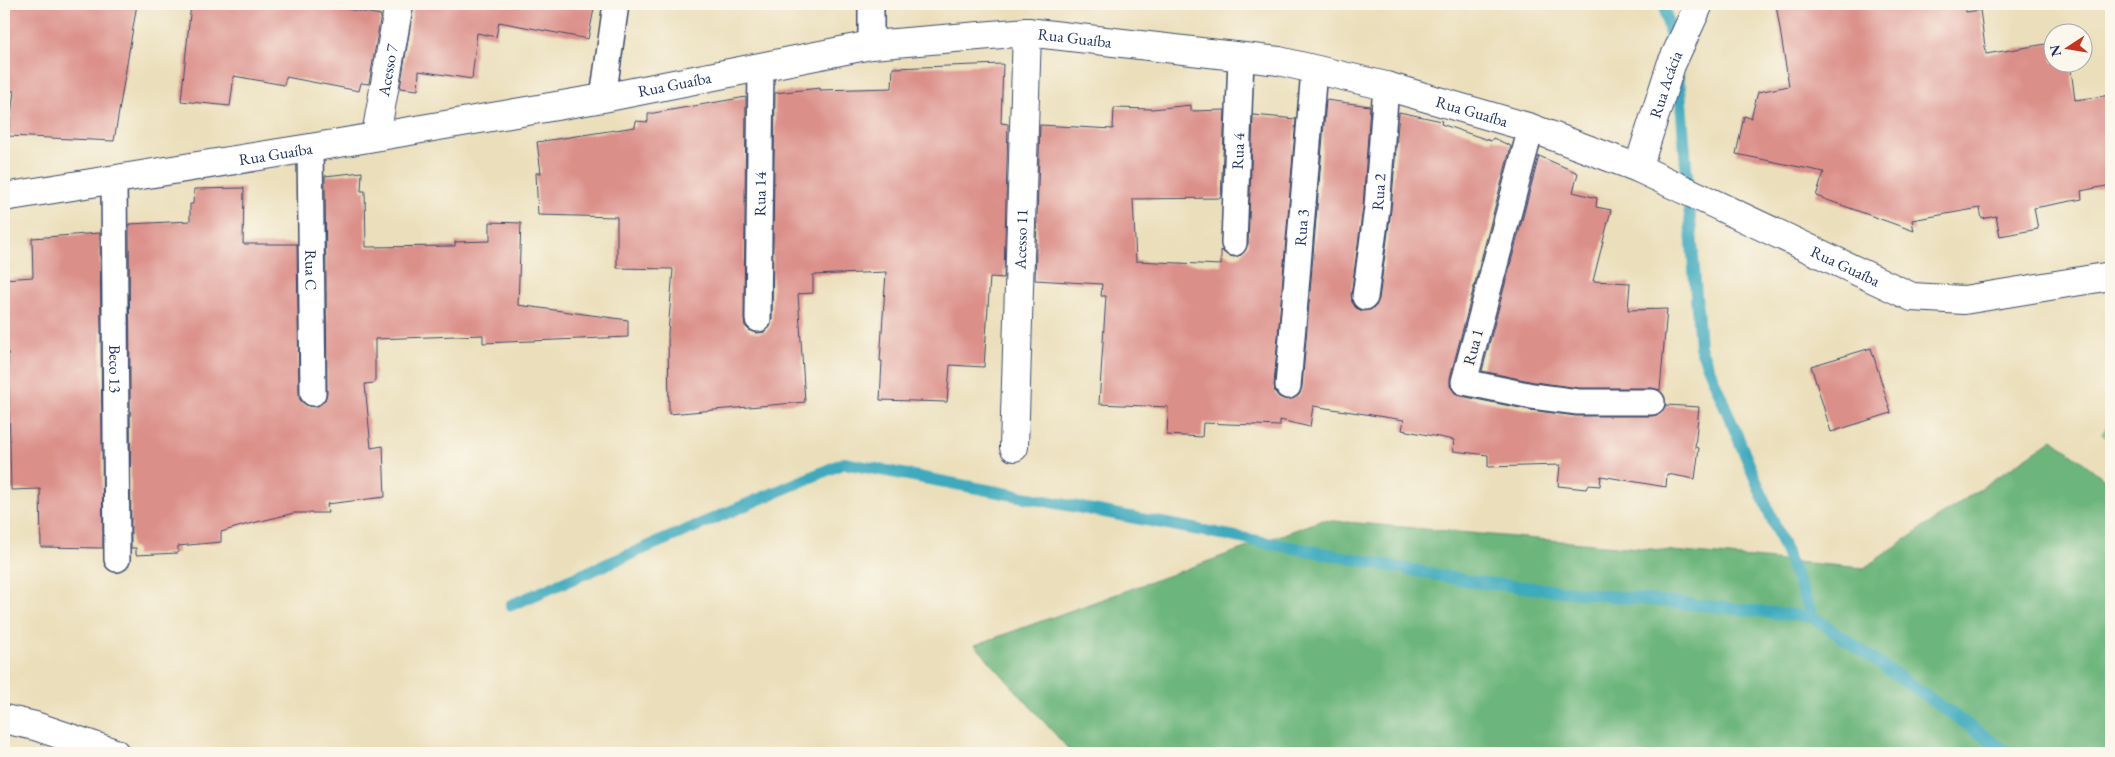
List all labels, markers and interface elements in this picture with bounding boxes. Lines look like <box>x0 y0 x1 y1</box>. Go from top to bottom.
north arrow <box>2042 22 2092 72</box>
street label: Rua Guaíba <box>1037 23 1113 52</box>
street label: Acesso 7 <box>372 42 402 99</box>
text: N <box>2045 43 2065 58</box>
street label: Rua Acácia <box>1644 47 1687 121</box>
street label: Rua Guaíba <box>636 66 714 101</box>
street label: Rua Guaíba <box>1434 91 1511 132</box>
street label: Rua 4 <box>1226 132 1249 170</box>
street label: Rua Guaíba <box>237 137 314 170</box>
street label: Rua 14 <box>749 171 770 217</box>
street label: Rua 2 <box>1366 172 1390 211</box>
street label: Rua 3 <box>1289 208 1313 247</box>
street label: Acesso 11 <box>1009 209 1032 271</box>
street label: Rua Guaíba <box>1808 240 1884 291</box>
street label: Rua C <box>301 249 322 291</box>
street label: Rua 1 <box>1458 326 1488 368</box>
street label: Beco 13 <box>105 345 126 393</box>

